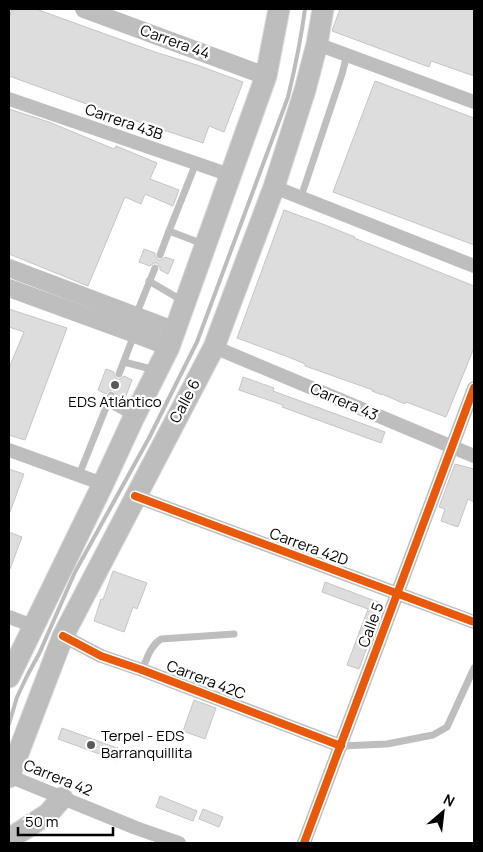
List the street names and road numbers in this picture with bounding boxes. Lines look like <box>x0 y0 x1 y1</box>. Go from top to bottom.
street label: Carrera 44 <box>137 19 213 64</box>
street label: Carrera 43B <box>82 98 166 145</box>
street label: Calle 6 <box>164 375 205 427</box>
street label: Carrera 43 <box>307 378 381 425</box>
street label: Carrera 42D <box>267 523 351 570</box>
street label: Calle 5 <box>353 599 388 650</box>
street label: Carrera 42C <box>164 655 249 704</box>
street label: Carrera 42 <box>21 754 96 801</box>

